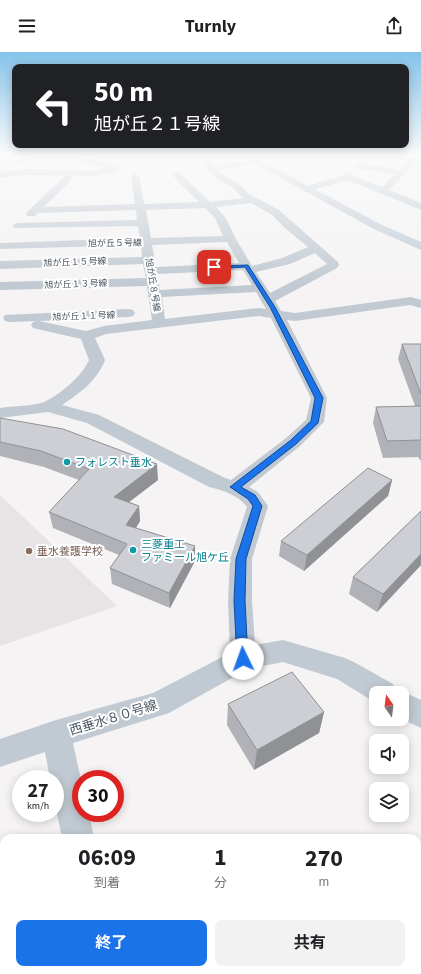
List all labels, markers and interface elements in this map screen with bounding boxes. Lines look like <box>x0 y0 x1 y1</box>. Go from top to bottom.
text: Turnly <box>185 14 236 39</box>
icon: menu <box>16 15 38 37</box>
icon: share <box>383 15 405 37</box>
text: 50 m <box>94 72 153 112</box>
icon: left <box>28 80 80 132</box>
text: 旭が丘２１号線 <box>94 112 220 137</box>
street label: 旭が丘５号線 <box>88 237 143 250</box>
pin <box>197 250 231 284</box>
street label: 旭が丘１５号線 <box>43 255 108 270</box>
icon: arrive <box>203 256 225 278</box>
street label: 旭が丘８号線 <box>142 257 163 314</box>
street label: 旭が丘１３号線 <box>44 277 109 292</box>
street label: 旭が丘１１号線 <box>52 309 117 324</box>
place label: フォレスト垂水 <box>75 455 152 470</box>
marker: フォレスト垂水 <box>62 457 72 467</box>
place label: 三菱重工 ファミール旭ケ丘 <box>141 537 229 565</box>
place label: 垂水養護学校 <box>37 544 103 559</box>
marker: 三菱重工 ファミール旭ケ丘 <box>128 545 138 555</box>
marker: 垂水養護学校 <box>24 546 34 556</box>
position arrow <box>222 638 264 680</box>
north arrow <box>369 686 409 726</box>
map controls <box>369 686 409 822</box>
street label: 西垂水８０号線 <box>67 696 159 740</box>
button: sound <box>369 734 409 774</box>
speed limit sign: 30 <box>72 770 124 822</box>
text: 27 <box>27 777 49 805</box>
button: layers <box>369 782 409 822</box>
text: km/h <box>27 799 49 813</box>
text: 06:09 <box>78 840 136 875</box>
text: 1 <box>214 840 227 875</box>
text: 270 <box>305 841 343 876</box>
text: m <box>319 873 329 891</box>
text: 到着 <box>94 874 120 892</box>
text: 分 <box>214 874 227 892</box>
button: 終了 <box>16 920 207 966</box>
button: 共有 <box>215 920 405 966</box>

